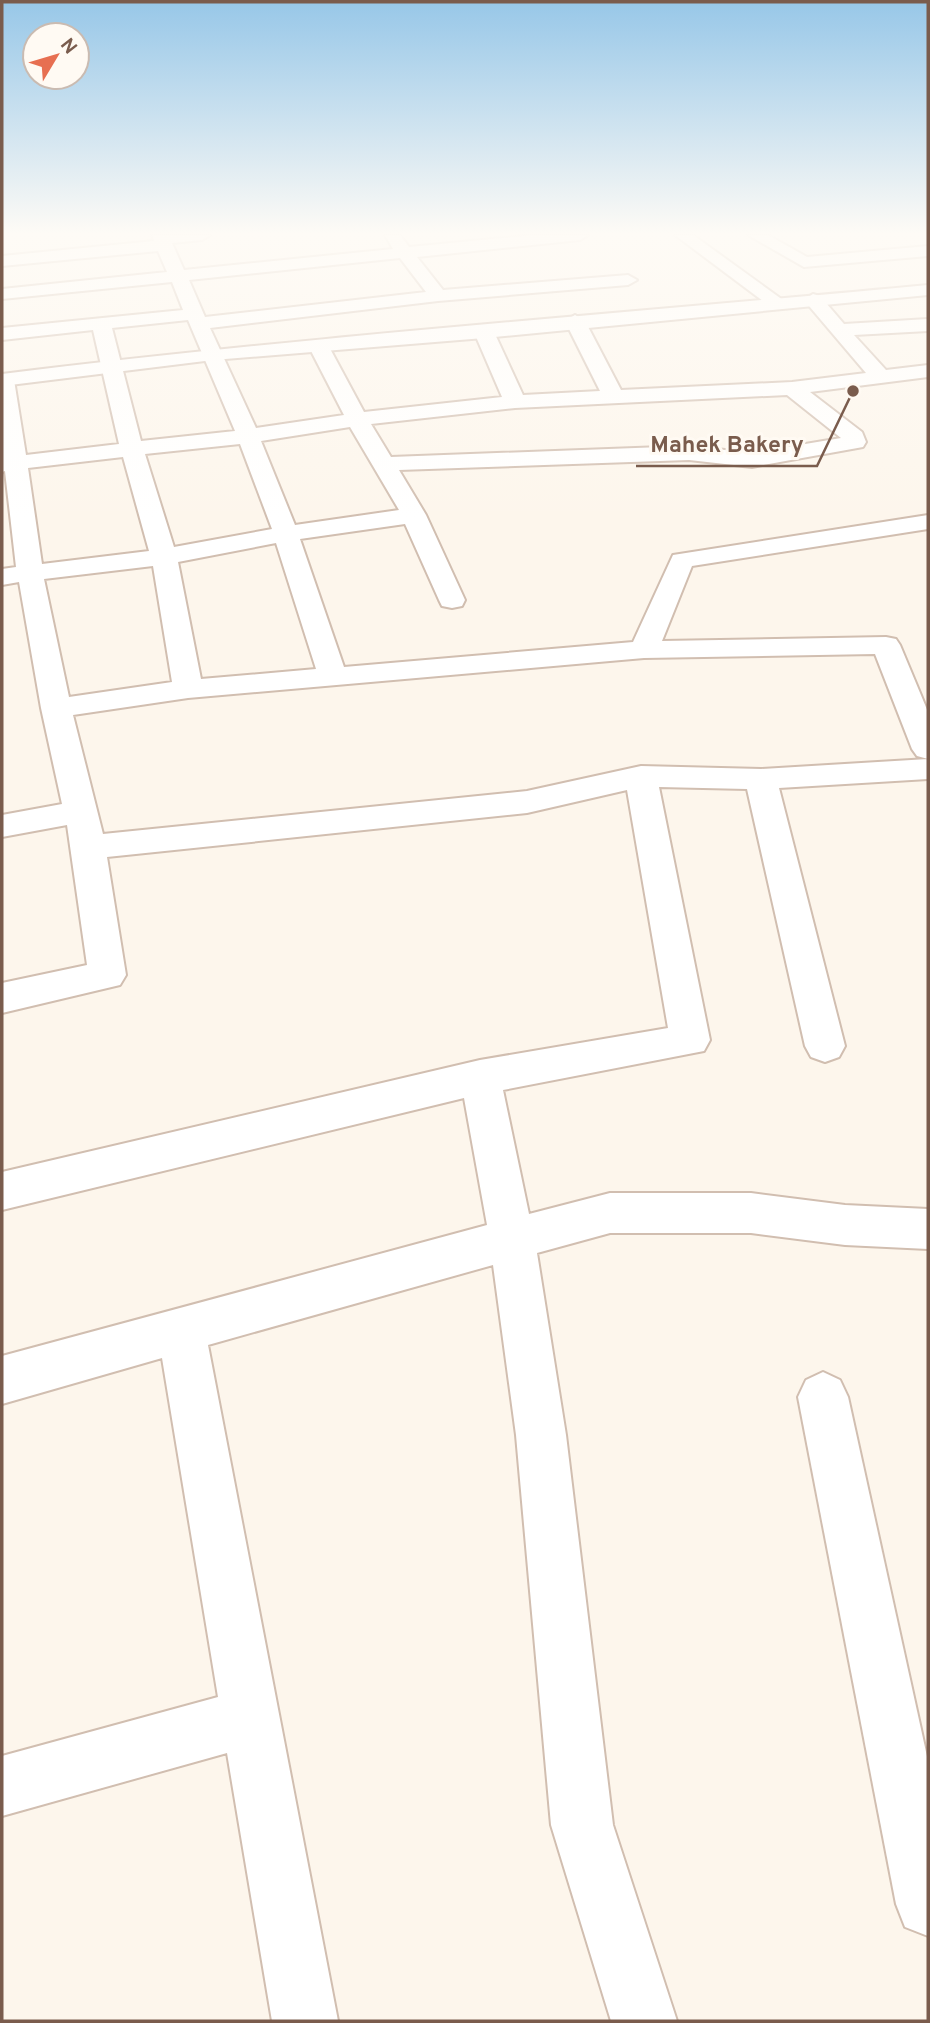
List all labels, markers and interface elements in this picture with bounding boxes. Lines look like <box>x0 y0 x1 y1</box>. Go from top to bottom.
north arrow <box>21 21 91 91</box>
text: N <box>54 34 81 60</box>
callout: Mahek Bakery <box>636 422 817 466</box>
text: Mahek Bakery <box>650 432 804 461</box>

